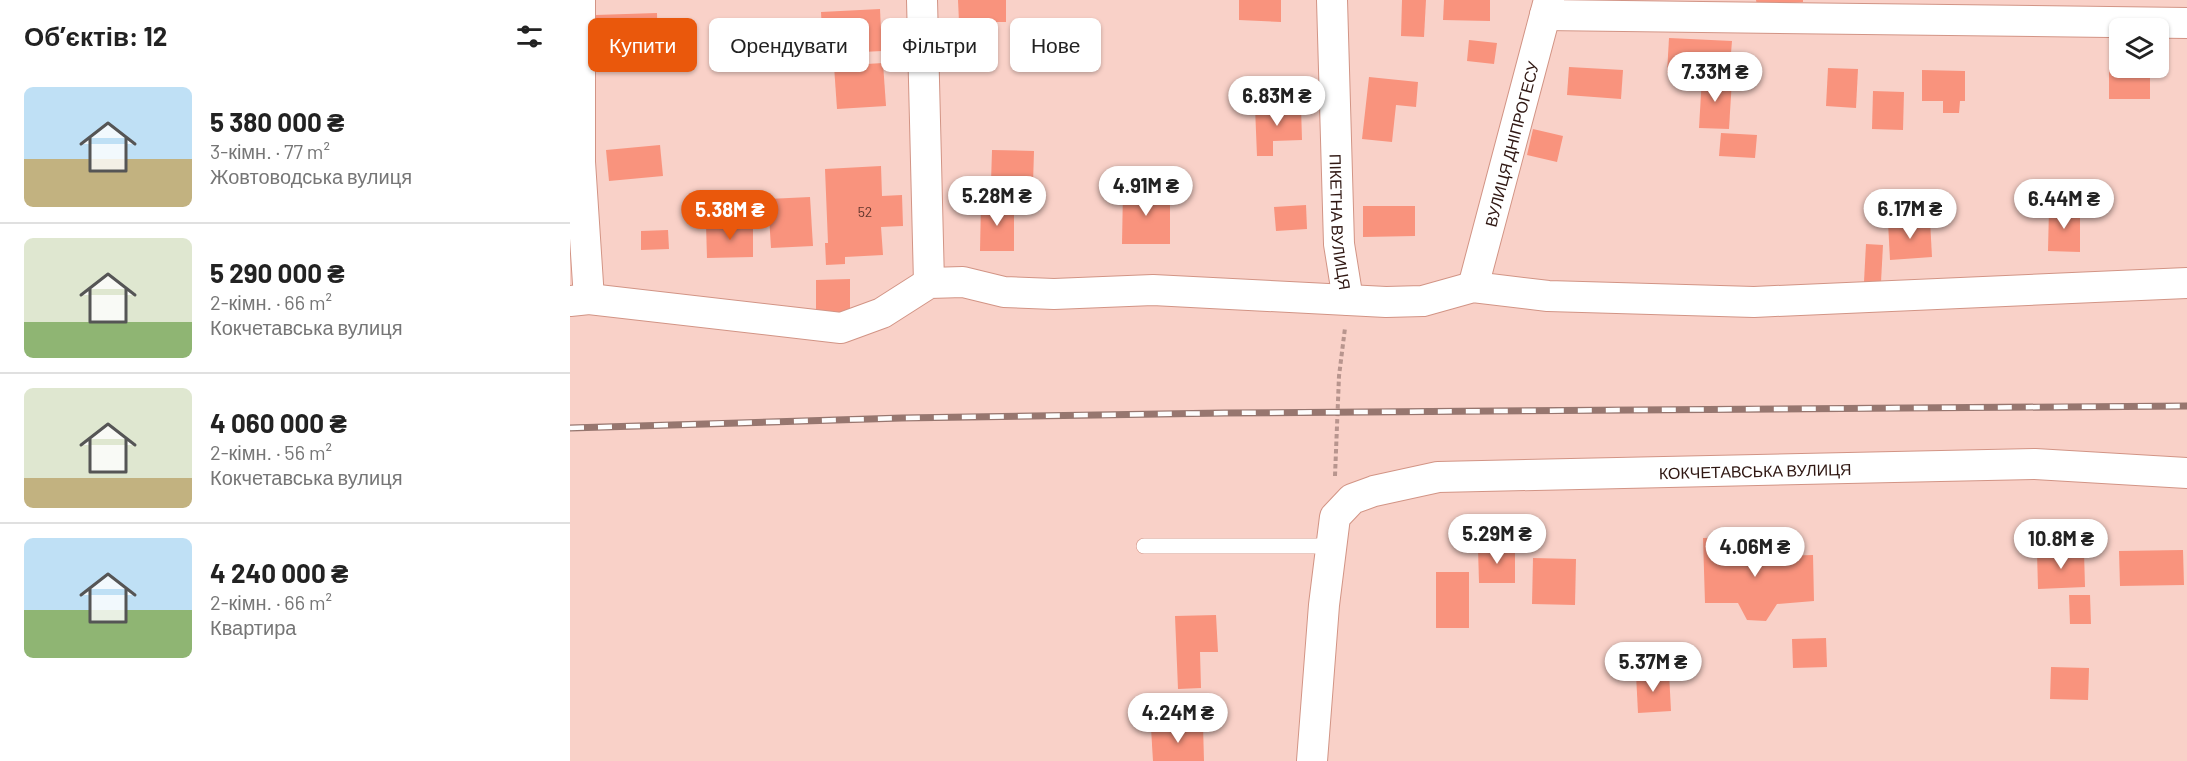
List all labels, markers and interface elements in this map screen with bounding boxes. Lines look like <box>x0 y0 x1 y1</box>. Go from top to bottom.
chip: Купити <box>588 18 697 72</box>
chip: Орендувати <box>709 18 869 72</box>
chip: Фільтри <box>881 18 998 72</box>
chip: Нове <box>1010 18 1101 72</box>
map controls <box>2109 18 2169 78</box>
button: layers <box>2109 18 2169 78</box>
text: Об’єктів: 12 <box>24 20 167 51</box>
icon: filters <box>513 20 546 53</box>
pin: 7.33M ₴ <box>1660 52 1770 103</box>
street label: ВУЛИЦЯ ДНІПРОГЕСУ <box>1480 58 1542 229</box>
text: 7.33M ₴ <box>1681 59 1749 83</box>
pin: 6.83M ₴ <box>1222 76 1332 127</box>
text: 6.83M ₴ <box>1242 83 1312 107</box>
text: 5 380 000 ₴ <box>210 106 344 137</box>
icon: home <box>72 111 144 183</box>
text: 3-кімн. · 77 m² <box>210 139 330 163</box>
street label: ПІКЕТНА ВУЛИЦЯ <box>1327 153 1356 291</box>
text: Жовтоводська вулиця <box>210 164 412 188</box>
pin: 4.91M ₴ <box>1091 166 1201 217</box>
text: 4.91M ₴ <box>1113 173 1179 197</box>
pin: 5.28M ₴ <box>942 176 1052 227</box>
pin: 6.44M ₴ <box>2009 179 2119 230</box>
text: 5.28M ₴ <box>962 183 1032 207</box>
text: 6.44M ₴ <box>2028 186 2100 210</box>
pin: 6.17M ₴ <box>1855 189 1965 240</box>
pin: 5.38M ₴ <box>675 190 785 241</box>
text: 6.17M ₴ <box>1878 196 1942 220</box>
text: 5.38M ₴ <box>695 197 765 221</box>
house number: 52 <box>858 203 872 220</box>
text: 5 290 000 ₴ <box>210 257 345 288</box>
icon: home <box>72 262 144 334</box>
text: 2-кімн. · 66 m² <box>210 290 332 314</box>
text: Кокчетавська вулиця <box>210 315 402 339</box>
text: 4 060 000 ₴ <box>210 407 347 438</box>
icon: home <box>72 412 144 484</box>
text: 2-кімн. · 56 m² <box>210 440 332 464</box>
street label: КОКЧЕТАВСЬКА ВУЛИЦЯ <box>1659 458 1852 482</box>
text: Кокчетавська вулиця <box>210 465 402 489</box>
pin: 5.29M ₴ <box>1442 514 1552 565</box>
pin: 10.8M ₴ <box>2006 519 2116 570</box>
text: 5.29M ₴ <box>1462 521 1532 545</box>
text: 10.8M ₴ <box>2028 526 2094 550</box>
pin: 4.06M ₴ <box>1700 527 1810 578</box>
text: 4.06M ₴ <box>1720 534 1790 558</box>
text: 4 240 000 ₴ <box>210 557 348 588</box>
icon: home <box>72 562 144 634</box>
text: 2-кімн. · 66 m² <box>210 590 332 614</box>
text: Квартира <box>210 615 296 639</box>
pin: 5.37M ₴ <box>1598 642 1708 693</box>
text: 5.37M ₴ <box>1619 649 1687 673</box>
pin: 4.24M ₴ <box>1123 693 1233 744</box>
text: 4.24M ₴ <box>1142 700 1214 724</box>

